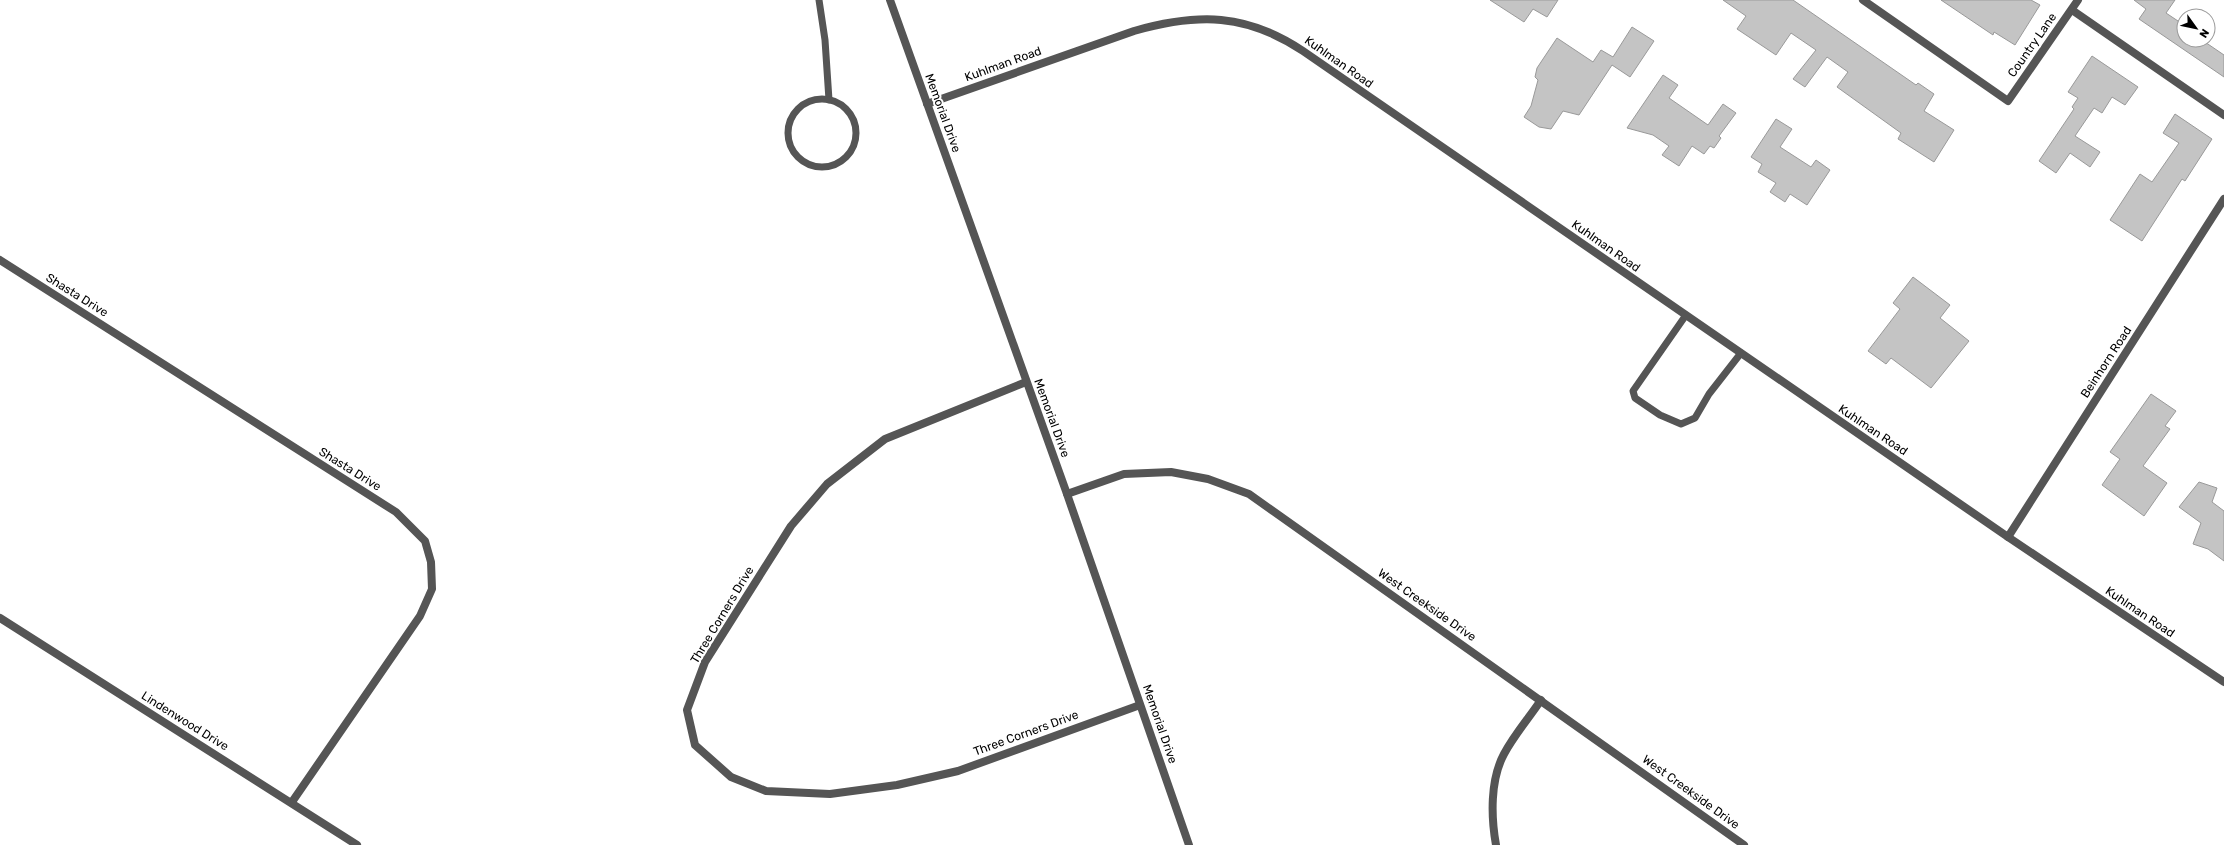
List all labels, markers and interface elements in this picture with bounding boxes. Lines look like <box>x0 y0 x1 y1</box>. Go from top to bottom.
north arrow <box>2176 8 2216 48</box>
street label: Country Lane <box>2005 10 2059 80</box>
text: N <box>2196 26 2212 40</box>
street label: Kuhlman Road <box>1302 33 1376 91</box>
street label: Kuhlman Road <box>963 44 1043 84</box>
street label: Memorial Drive <box>922 72 964 154</box>
street label: Kuhlman Road <box>1569 217 1643 275</box>
street label: Shasta Drive <box>43 270 111 320</box>
street label: Beinhorn Road <box>2078 324 2134 400</box>
street label: Memorial Drive <box>1031 377 1073 459</box>
street label: Kuhlman Road <box>1836 402 1910 458</box>
street label: Shasta Drive <box>316 444 384 494</box>
street label: Three Corners Drive <box>687 564 757 666</box>
street label: West Creekside Drive <box>1375 566 1479 644</box>
street label: Kuhlman Road <box>2103 584 2177 640</box>
street label: Memorial Drive <box>1140 683 1180 766</box>
street label: Lindenwood Drive <box>139 689 231 754</box>
street label: Three Corners Drive <box>972 707 1081 759</box>
street label: West Creekside Drive <box>1640 752 1742 832</box>

